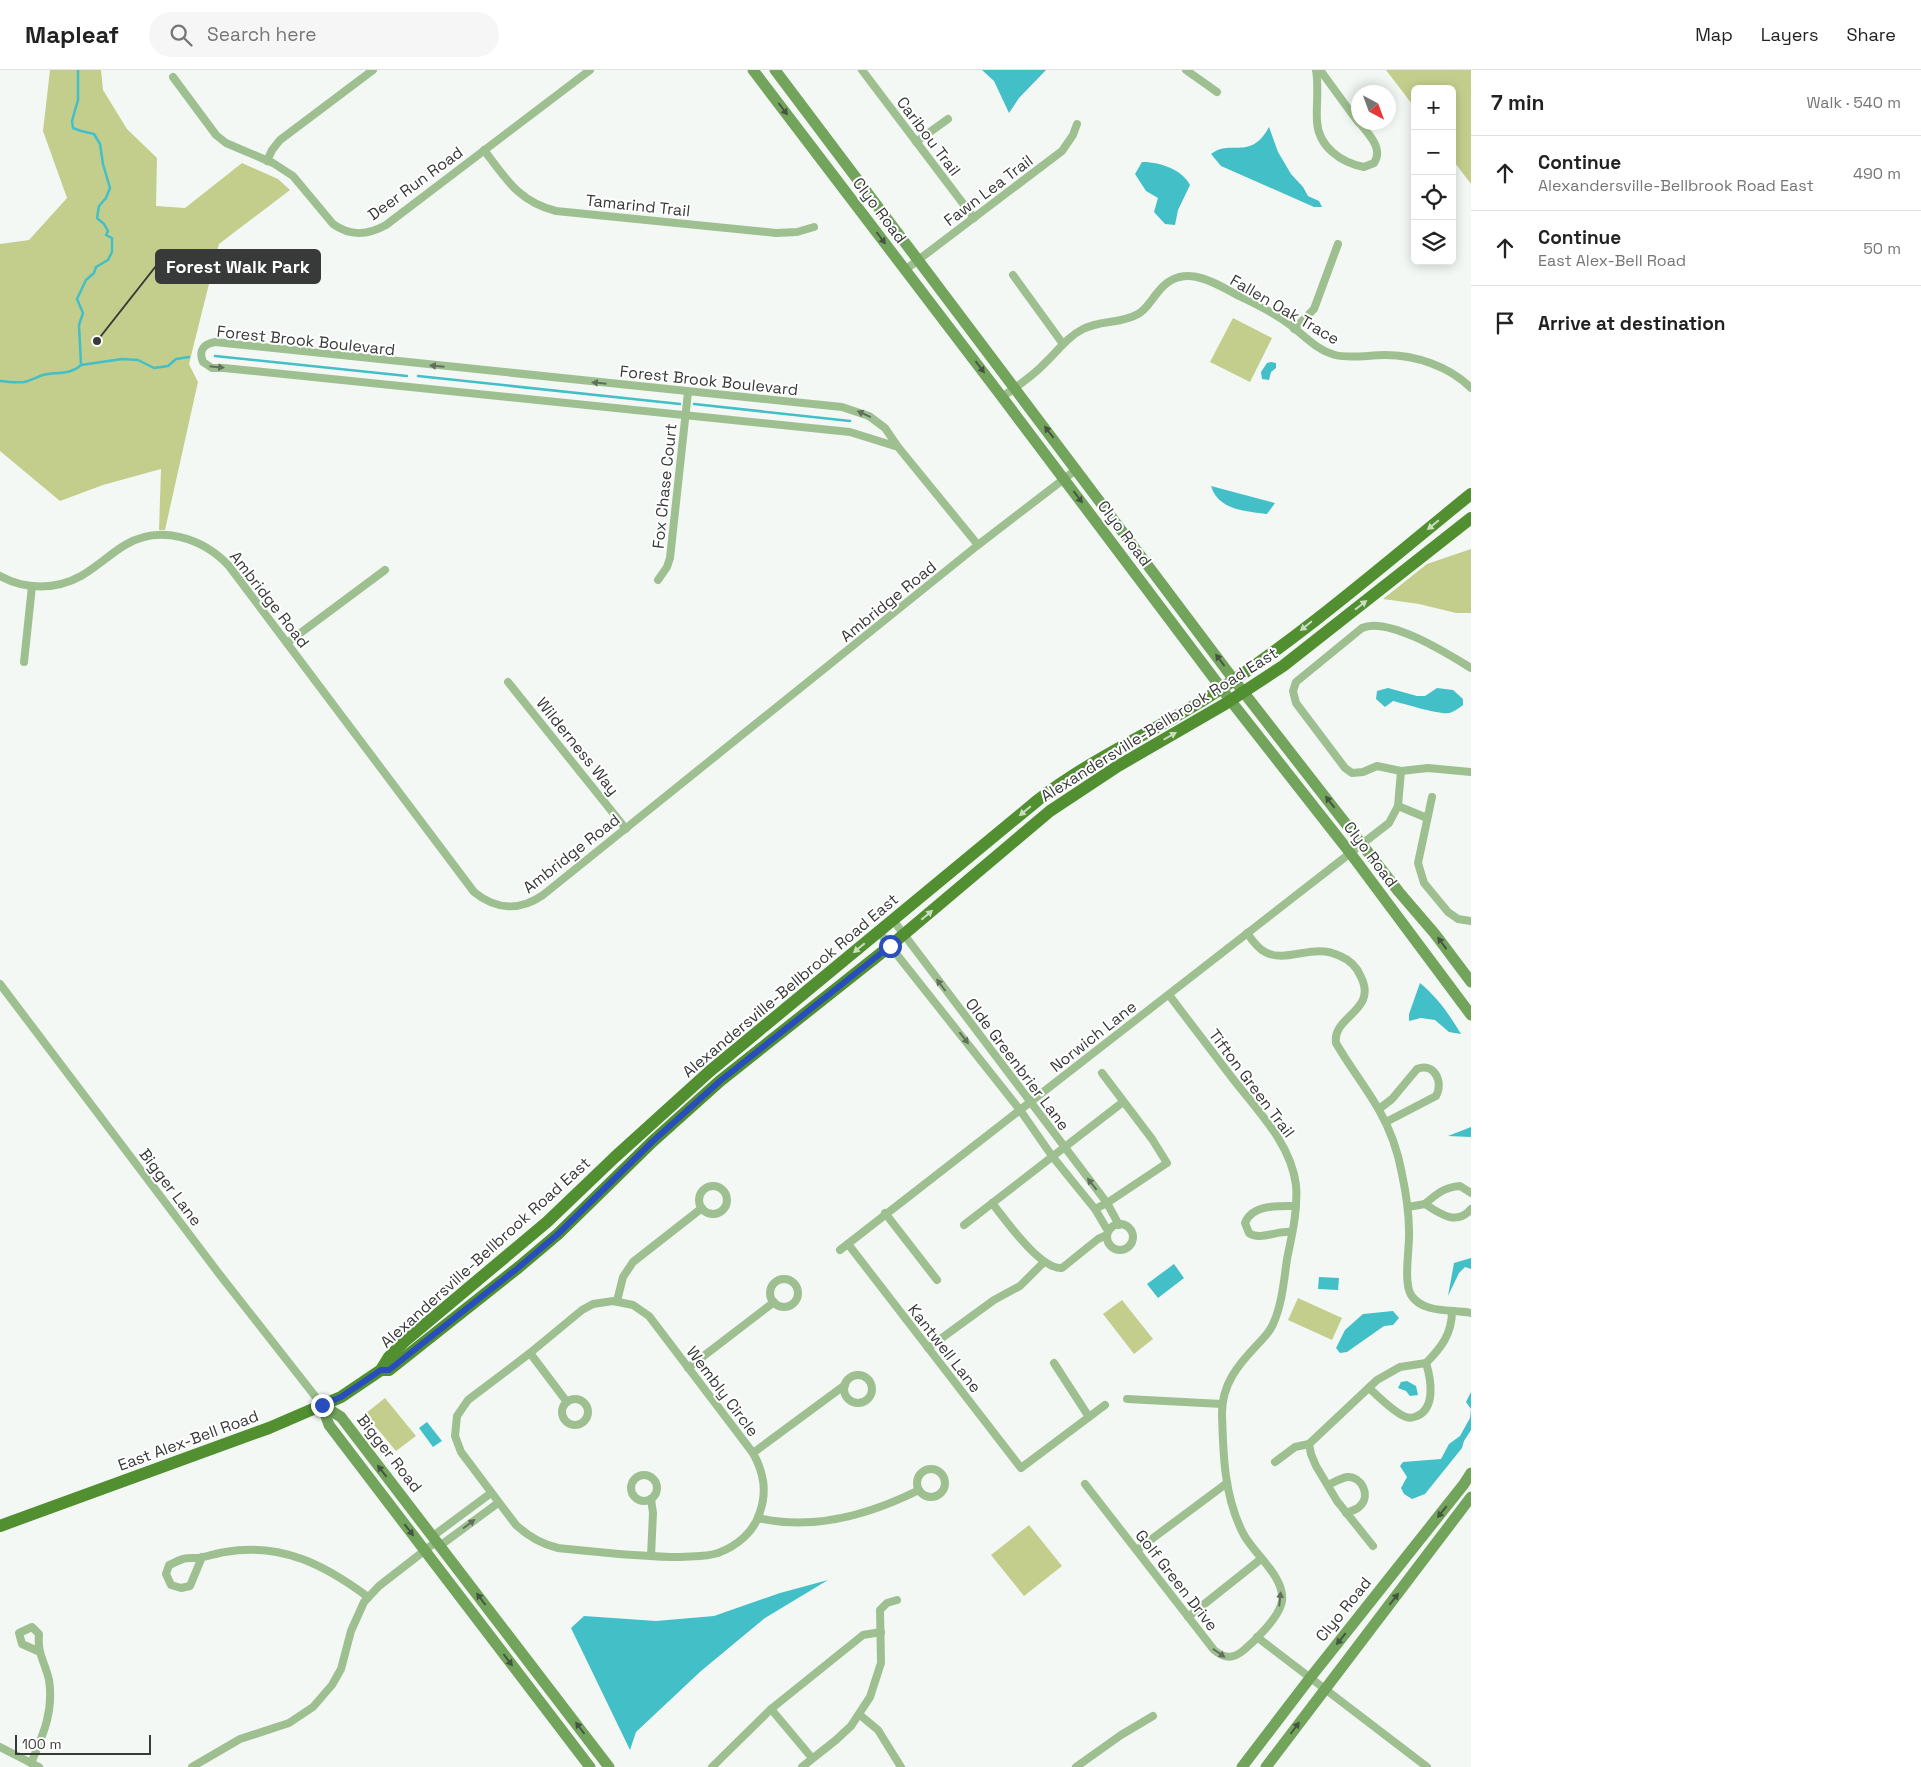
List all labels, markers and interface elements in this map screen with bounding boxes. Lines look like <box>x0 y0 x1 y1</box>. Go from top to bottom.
search box <box>149 12 499 57</box>
text: Mapleaf <box>25 19 119 50</box>
icon: search <box>167 21 195 49</box>
text: Search here <box>207 22 317 47</box>
text: Map <box>1695 23 1733 46</box>
text: Layers <box>1761 23 1818 46</box>
text: Share <box>1846 23 1896 46</box>
north arrow <box>1351 85 1396 130</box>
map controls <box>1411 85 1456 265</box>
button: + <box>1411 85 1456 130</box>
text: 7 min <box>1491 89 1544 116</box>
street label: Caribou Trail <box>892 92 965 180</box>
text: Walk · 540 m <box>1807 92 1901 113</box>
one-way arrow <box>777 102 788 115</box>
button: − <box>1411 130 1456 175</box>
street label: Deer Run Road <box>364 142 467 225</box>
street label: Fawn Lea Trail <box>940 150 1037 231</box>
text: Continue <box>1538 150 1621 175</box>
icon: ahead <box>1491 159 1519 187</box>
text: 490 m <box>1853 163 1901 184</box>
street label: Clyo Road <box>848 173 911 247</box>
button: locate <box>1411 175 1456 220</box>
text: Alexandersville-Bellbrook Road East <box>1538 175 1814 196</box>
street label: Tamarind Trail <box>585 190 691 221</box>
button: layers <box>1411 220 1456 265</box>
text: Continue <box>1538 225 1621 250</box>
one-way arrow <box>876 231 886 245</box>
icon: ahead <box>1491 234 1519 262</box>
text: 50 m <box>1863 238 1901 259</box>
callout: Forest Walk Park <box>156 250 320 283</box>
text: East Alex-Bell Road <box>1538 250 1686 271</box>
text: Forest Walk Park <box>166 255 310 278</box>
street label: Fallen Oak Trace <box>1226 270 1343 349</box>
icon: arrive <box>1491 309 1519 337</box>
text: Arrive at destination <box>1538 311 1726 336</box>
street label: Forest Brook Boulevard <box>216 321 396 360</box>
one-way arrow <box>974 360 985 373</box>
street label: Forest Brook Boulevard <box>619 361 799 400</box>
one-way arrow <box>429 362 445 370</box>
one-way arrow <box>209 363 225 371</box>
one-way arrow <box>590 379 606 387</box>
one-way arrow <box>857 410 871 418</box>
street label: Fox Chase Court <box>647 422 682 550</box>
one-way arrow <box>1043 426 1054 439</box>
one-way arrow <box>1073 490 1083 504</box>
street label: Clyo Road <box>1093 496 1156 570</box>
one-way arrow <box>1427 519 1440 530</box>
street label: Ambridge Road <box>225 547 314 652</box>
street label: Ambridge Road <box>836 556 941 647</box>
one-way arrow <box>1355 599 1368 610</box>
one-way arrow <box>1300 621 1313 632</box>
street label: Alexandersville-Bellbrook Road East <box>1037 642 1282 806</box>
one-way arrow <box>1214 654 1225 667</box>
street label: Wilderness Way <box>532 693 624 800</box>
one-way arrow <box>1163 732 1177 741</box>
one-way arrow <box>1325 796 1336 809</box>
one-way arrow <box>1018 805 1031 816</box>
street label: Ambridge Road <box>519 809 624 898</box>
street label: Clyo Road <box>1339 817 1402 891</box>
street label: Alexandersville-Bellbrook Road East <box>678 889 903 1082</box>
one-way arrow <box>920 909 933 920</box>
route start <box>879 935 902 958</box>
one-way arrow <box>1437 936 1447 950</box>
one-way arrow <box>853 943 866 954</box>
one-way arrow <box>936 979 947 992</box>
street label: Olde Greenbrier Lane <box>961 994 1074 1135</box>
street label: Norwich Lane <box>1046 996 1141 1077</box>
street label: Tifton Green Trail <box>1204 1025 1299 1142</box>
one-way arrow <box>959 1032 969 1045</box>
street label: Bigger Lane <box>135 1144 207 1230</box>
street label: Alexandersville-Bellbrook Road East <box>376 1152 595 1352</box>
one-way arrow <box>1087 1178 1098 1191</box>
street label: Kantwell Lane <box>903 1300 986 1397</box>
street label: Wembly Circle <box>682 1342 763 1441</box>
route end <box>311 1394 334 1417</box>
street label: East Alex-Bell Road <box>115 1405 261 1476</box>
street label: Bigger Road <box>352 1410 427 1497</box>
one-way arrow <box>376 1464 387 1477</box>
one-way arrow <box>1436 1505 1447 1518</box>
one-way arrow <box>462 1519 476 1529</box>
one-way arrow <box>404 1524 415 1537</box>
street label: Golf Green Drive <box>1130 1525 1223 1635</box>
street label: Clyo Road <box>1311 1573 1376 1646</box>
one-way arrow <box>1276 1590 1284 1606</box>
one-way arrow <box>476 1593 487 1606</box>
one-way arrow <box>1388 1593 1399 1606</box>
one-way arrow <box>1335 1632 1346 1645</box>
one-way arrow <box>1212 1648 1226 1658</box>
one-way arrow <box>503 1653 513 1667</box>
one-way arrow <box>1290 1721 1300 1735</box>
one-way arrow <box>574 1722 585 1735</box>
scale bar <box>15 1732 151 1755</box>
text: 100 m <box>22 1735 61 1753</box>

